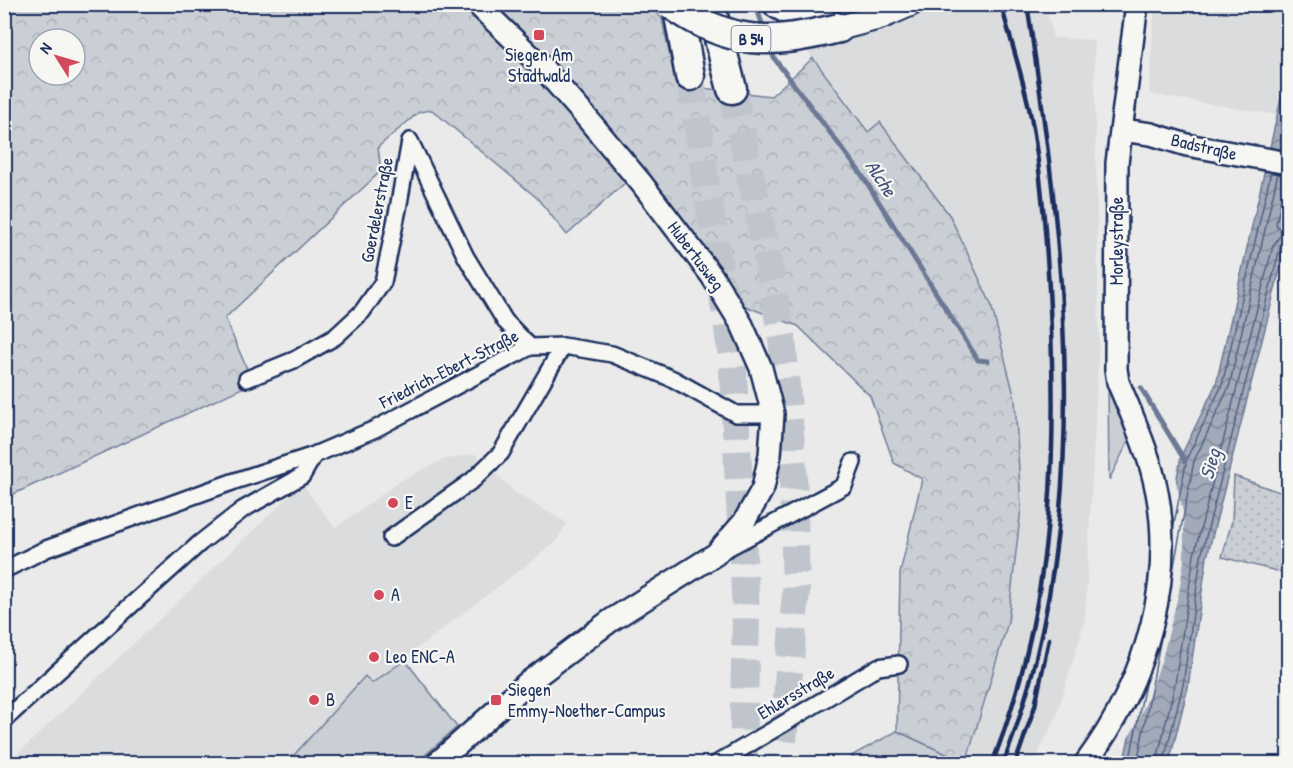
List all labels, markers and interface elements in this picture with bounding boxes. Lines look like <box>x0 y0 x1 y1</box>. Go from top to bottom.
road number: B 54 <box>732 26 771 52</box>
north arrow <box>27 27 87 87</box>
marker: Siegen Am Stadtwald <box>532 28 546 42</box>
text: N <box>34 38 57 58</box>
place label: Siegen Am Stadtwald <box>505 42 573 88</box>
street label: Badstraße <box>1169 127 1240 166</box>
water label: Alche <box>859 154 904 202</box>
street label: Goerdelerstraße <box>354 155 399 265</box>
street label: Morleystraße <box>1104 197 1129 285</box>
street label: Hubertusweg <box>662 216 731 296</box>
street label: Friedrich-Ebert-Straße <box>374 323 522 415</box>
water label: Sieg <box>1193 445 1228 482</box>
place label: E <box>405 490 413 515</box>
marker: E <box>386 496 400 510</box>
place label: A <box>391 582 400 607</box>
marker: A <box>372 588 386 602</box>
place label: Leo ENC-A <box>386 644 455 669</box>
marker: Leo ENC-A <box>367 650 381 664</box>
street label: Ehlersstraße <box>753 660 839 725</box>
place label: Siegen Emmy-Noether-Campus <box>508 677 665 723</box>
place label: B <box>326 687 335 712</box>
marker: B <box>307 693 321 707</box>
marker: Siegen Emmy-Noether-Campus <box>489 693 503 707</box>

